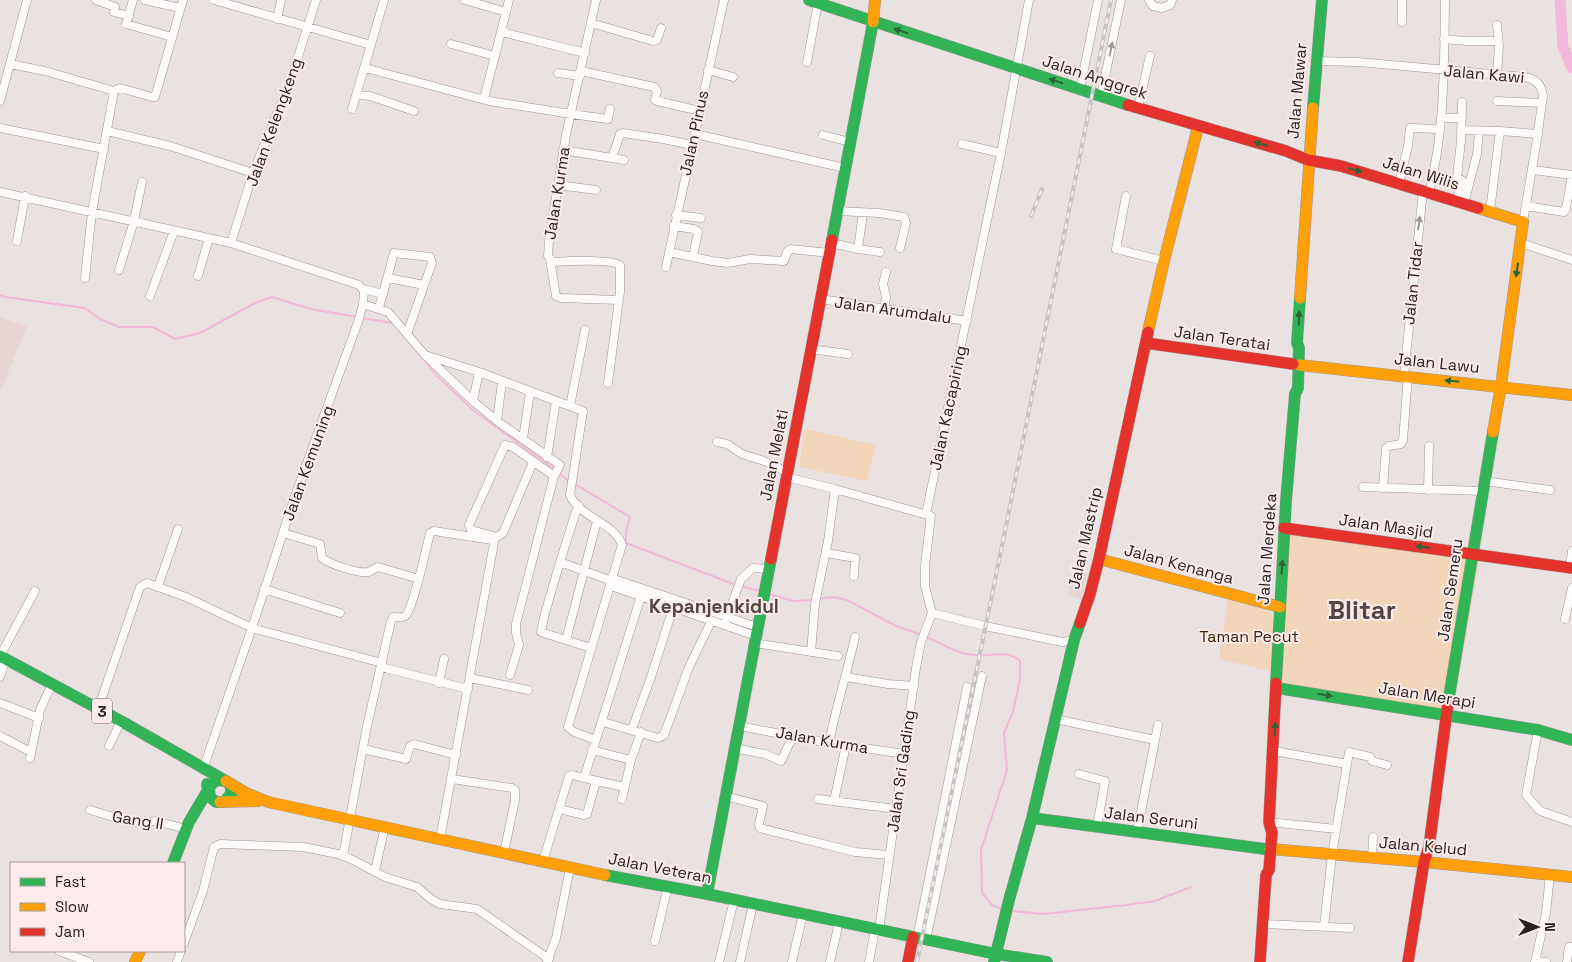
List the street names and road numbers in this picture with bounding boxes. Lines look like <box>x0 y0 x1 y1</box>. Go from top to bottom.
street label: Jalan Mawar <box>1282 42 1312 140</box>
street label: Jalan Anggrek <box>1040 50 1151 104</box>
street label: Jalan Kelengkeng <box>241 55 307 189</box>
street label: Jalan Kawi <box>1443 60 1525 88</box>
street label: Jalan Pinus <box>675 88 713 178</box>
street label: Jalan Kurma <box>539 145 575 241</box>
street label: Jalan Wilis <box>1380 151 1462 195</box>
street label: Jalan Tidar <box>1398 240 1428 326</box>
street label: Jalan Arumdalu <box>833 291 953 329</box>
street label: Jalan Teratai <box>1172 321 1272 355</box>
street label: Jalan Kacapiring <box>925 344 971 472</box>
street label: Jalan Lawu <box>1393 348 1481 378</box>
street label: Jalan Kemuning <box>277 402 339 524</box>
street label: Jalan Melati <box>755 408 793 502</box>
street label: Jalan Mastrip <box>1063 485 1107 591</box>
street label: Jalan Merdeka <box>1253 493 1281 605</box>
street label: Jalan Masjid <box>1338 509 1434 543</box>
street label: Jalan Semeru <box>1432 537 1468 643</box>
street label: Jalan Kenanga <box>1122 539 1236 589</box>
street label: Jalan Merapi <box>1377 677 1477 713</box>
road number: 3 <box>92 698 112 724</box>
street label: Jalan Sri Gading <box>882 709 920 833</box>
street label: Jalan Kurma <box>774 722 870 758</box>
street label: Jalan Seruni <box>1103 802 1199 834</box>
street label: Gang II <box>111 806 165 834</box>
street label: Jalan Kelud <box>1378 832 1468 860</box>
street label: Jalan Veteran <box>607 848 713 888</box>

